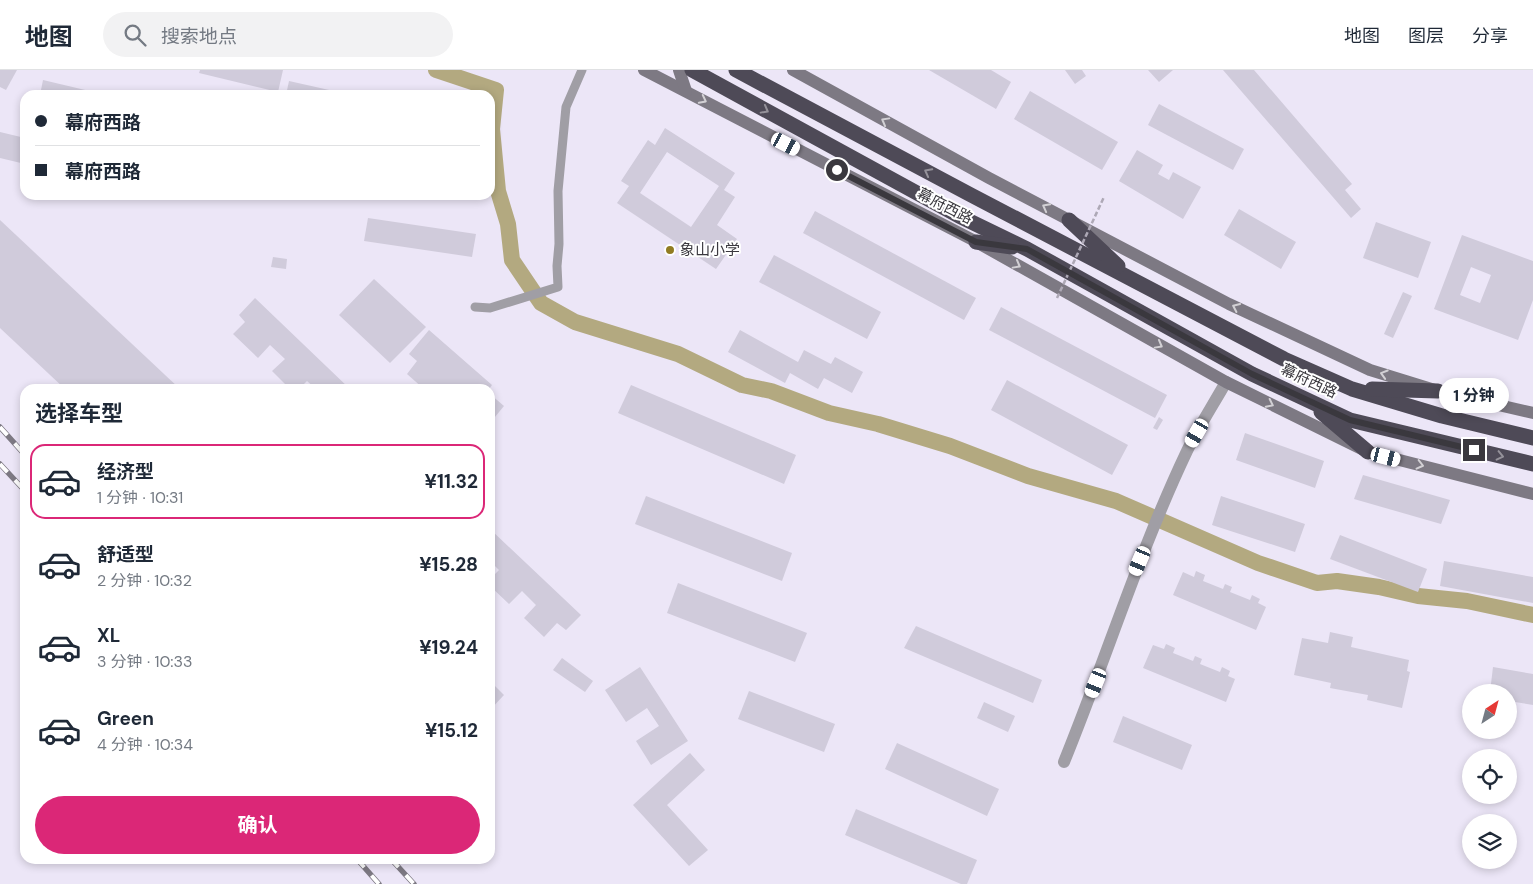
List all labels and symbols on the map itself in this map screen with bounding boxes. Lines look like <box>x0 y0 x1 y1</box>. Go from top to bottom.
one-way arrow <box>698 94 707 104</box>
one-way arrow <box>760 104 769 114</box>
one-way arrow <box>882 117 891 127</box>
car <box>769 131 802 157</box>
route start <box>826 159 848 181</box>
one-way arrow <box>924 168 933 178</box>
street label: 幕府西路 <box>914 183 976 229</box>
one-way arrow <box>1042 204 1051 214</box>
place label: 象山小学 <box>680 240 740 260</box>
marker: 象山小学 <box>664 244 676 256</box>
one-way arrow <box>1012 259 1021 269</box>
one-way arrow <box>1232 303 1241 313</box>
one-way arrow <box>1154 338 1163 348</box>
street label: 幕府西路 <box>1278 359 1340 403</box>
one-way arrow <box>1381 370 1389 380</box>
callout: 1 分钟 <box>1439 378 1509 412</box>
one-way arrow <box>1265 398 1274 408</box>
car <box>1183 416 1210 450</box>
route end <box>1463 439 1485 461</box>
car <box>1369 446 1402 468</box>
one-way arrow <box>1496 450 1505 461</box>
one-way arrow <box>1415 459 1424 470</box>
car <box>1127 544 1152 578</box>
car <box>1083 666 1108 700</box>
north arrow <box>1462 684 1518 739</box>

